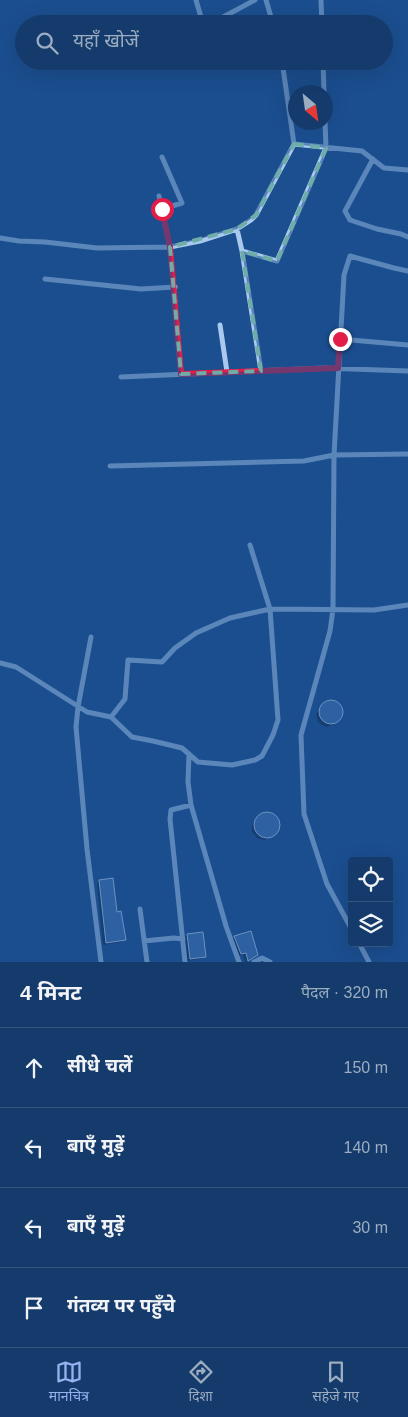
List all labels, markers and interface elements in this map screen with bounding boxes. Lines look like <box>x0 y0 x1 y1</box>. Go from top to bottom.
search box <box>15 15 393 70</box>
icon: search <box>33 29 61 57</box>
text: यहाँ खोजें <box>73 30 139 51</box>
north arrow <box>288 85 333 130</box>
route start <box>151 198 174 221</box>
route end <box>329 328 352 351</box>
map controls <box>348 857 393 947</box>
button: locate <box>348 857 393 902</box>
button: layers <box>348 902 393 947</box>
text: 4 मिनट <box>20 981 82 1004</box>
text: पैदल · 320 m <box>301 984 388 1001</box>
icon: ahead <box>20 1054 48 1082</box>
text: सीधे चलें <box>67 1055 132 1076</box>
text: 150 m <box>344 1059 388 1076</box>
icon: left <box>20 1134 48 1162</box>
text: बाएँ मुड़ें <box>67 1135 124 1156</box>
text: 140 m <box>344 1139 388 1156</box>
icon: left <box>20 1214 48 1242</box>
text: बाएँ मुड़ें <box>67 1215 124 1236</box>
text: 30 m <box>352 1219 388 1236</box>
icon: arrive <box>20 1294 48 1322</box>
text: गंतव्य पर पहुँचे <box>67 1295 175 1316</box>
tab: मानचित्र <box>49 1358 89 1407</box>
tab: दिशा <box>187 1358 215 1407</box>
tab: सहेजे गए <box>312 1358 359 1407</box>

